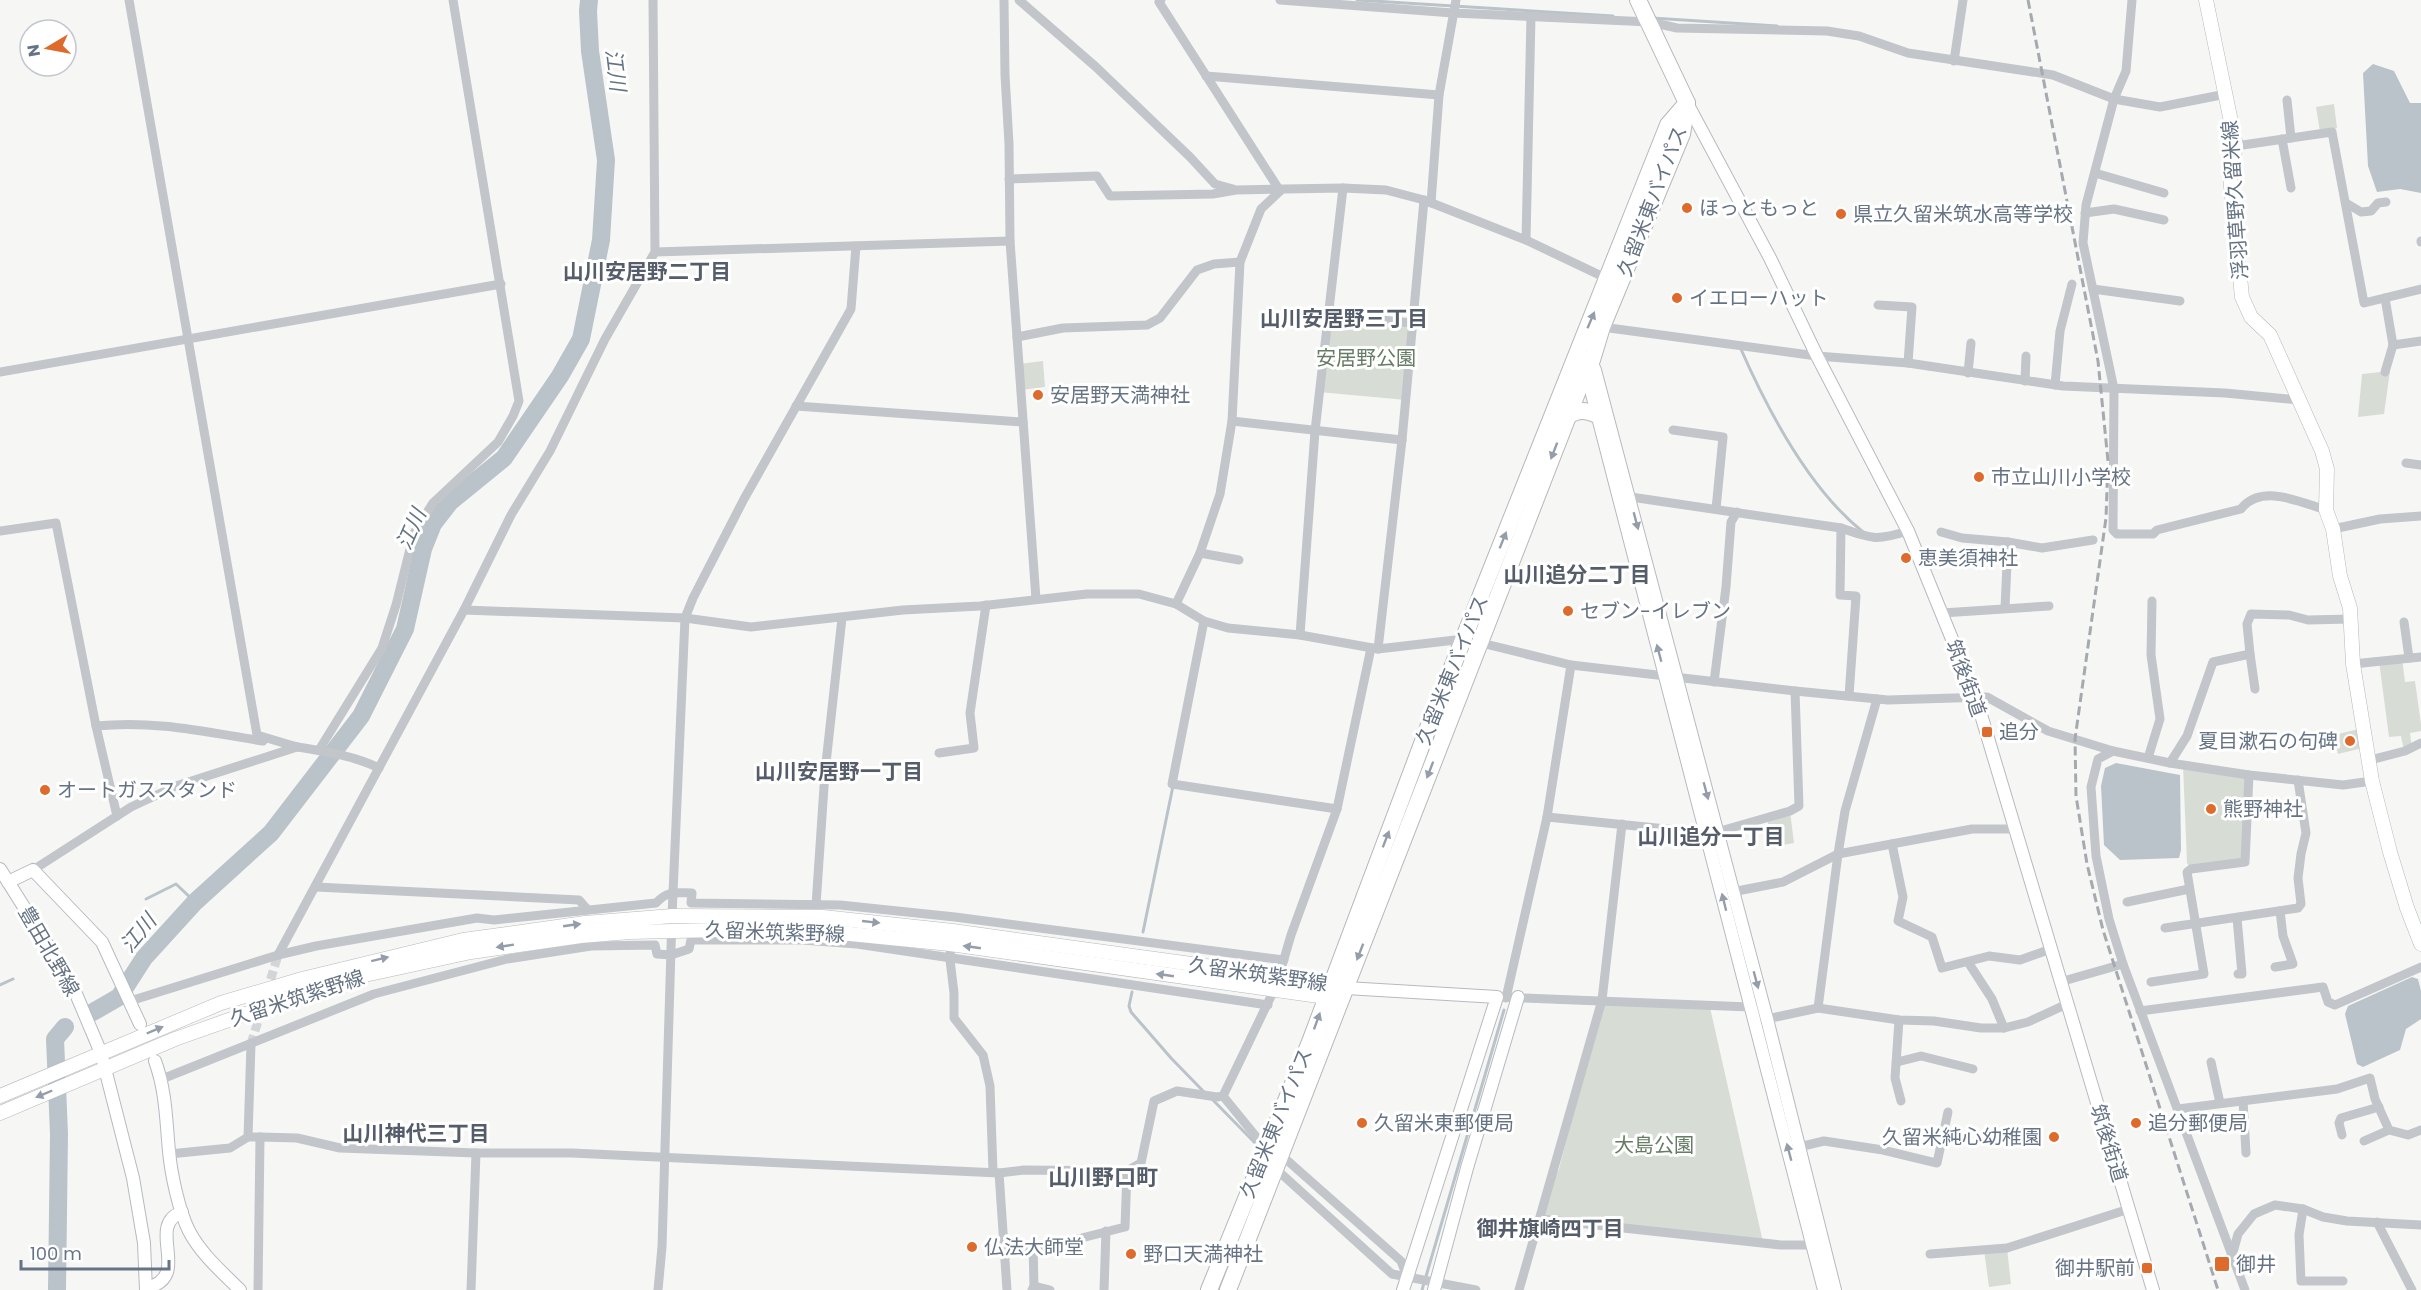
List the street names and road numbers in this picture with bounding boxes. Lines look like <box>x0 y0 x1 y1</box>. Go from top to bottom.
street label: 浮羽草野久留米線 <box>2215 119 2255 281</box>
street label: 久留米東バイパス <box>1610 121 1694 281</box>
street label: 久留米東バイパス <box>1409 591 1495 749</box>
street label: 筑後街道 <box>1939 636 1993 720</box>
street label: 豊田北野線 <box>12 901 86 1001</box>
street label: 久留米筑紫野線 <box>705 916 845 948</box>
street label: 久留米筑紫野線 <box>1187 950 1329 998</box>
street label: 久留米筑紫野線 <box>226 963 368 1033</box>
street label: 久留米東バイパス <box>1233 1044 1319 1202</box>
street label: 筑後街道 <box>2084 1101 2134 1185</box>

